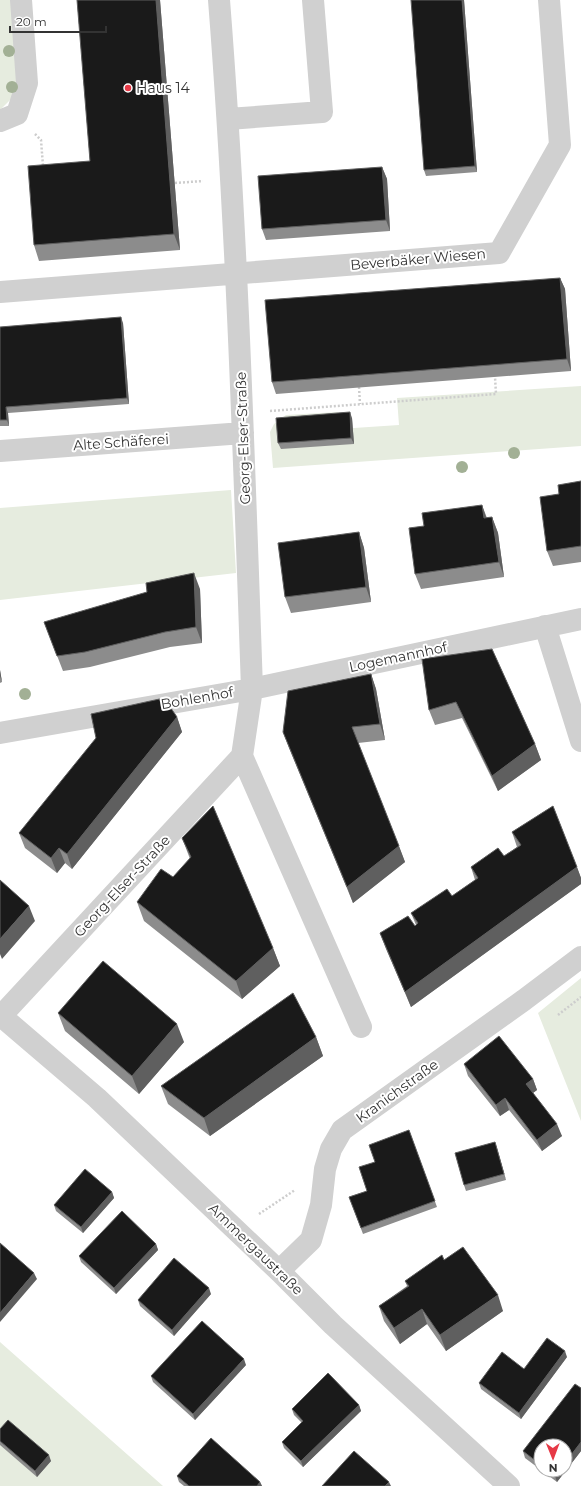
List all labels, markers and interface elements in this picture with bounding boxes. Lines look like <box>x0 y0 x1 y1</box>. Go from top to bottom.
scale bar <box>10 8 106 34</box>
text: 20 m <box>16 14 47 29</box>
place label: Haus 14 <box>136 79 191 97</box>
marker: Haus 14 <box>123 83 133 93</box>
street label: Beverbäker Wiesen <box>349 244 487 274</box>
street label: Georg-Elser-Straße <box>232 371 254 505</box>
street label: Alte Schäferei <box>72 430 170 454</box>
street label: Logemannhof <box>347 638 450 676</box>
street label: Bohlenhof <box>159 683 236 713</box>
street label: Georg-Elser-Straße <box>70 831 174 941</box>
street label: Kranichstraße <box>352 1055 442 1127</box>
street label: Ammergaustraße <box>205 1199 307 1299</box>
north arrow <box>533 1438 573 1478</box>
text: N <box>549 1461 558 1475</box>

